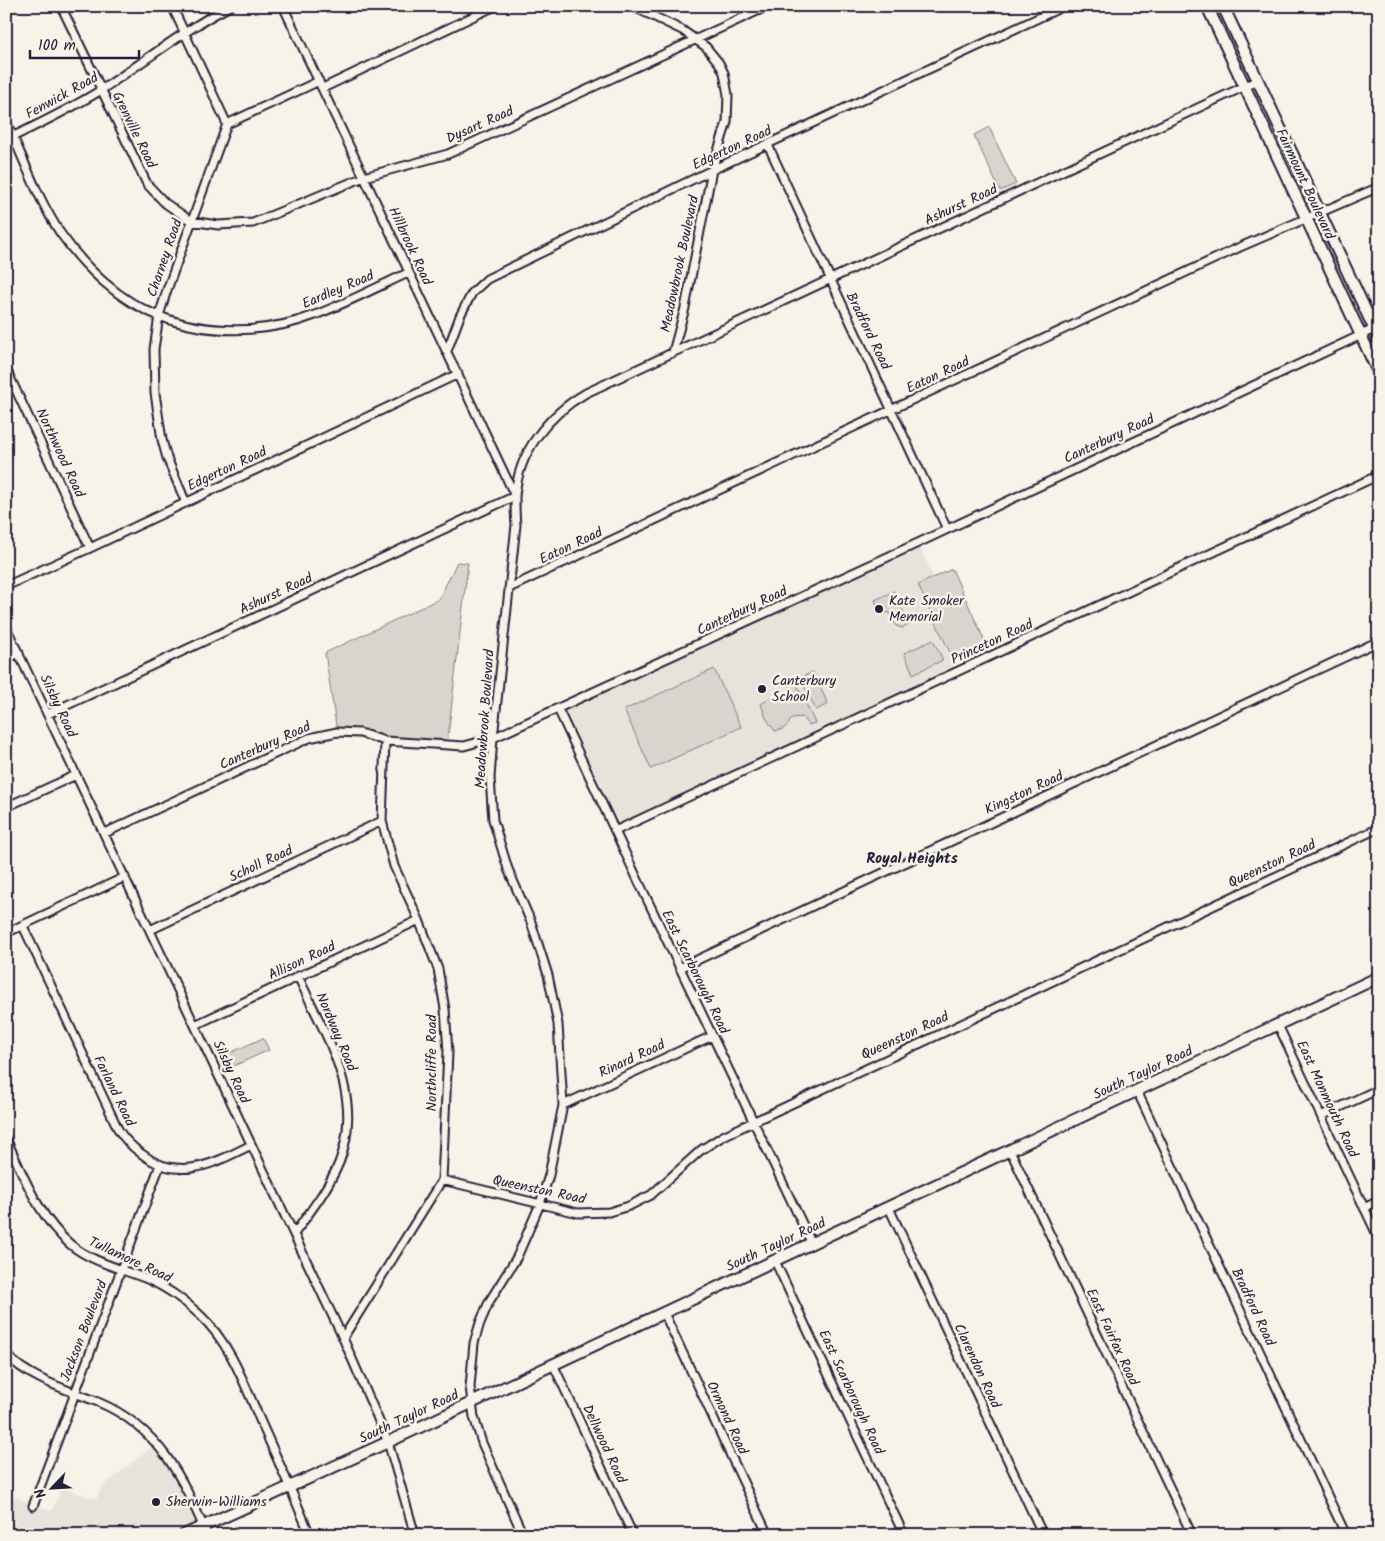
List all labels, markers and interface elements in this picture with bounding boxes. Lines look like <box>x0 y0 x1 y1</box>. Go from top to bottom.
scale bar <box>30 28 139 60</box>
text: 100 m <box>38 34 76 58</box>
street label: Fenwick Road <box>22 66 103 125</box>
street label: Grenville Road <box>106 88 163 173</box>
street label: Dysart Road <box>443 100 518 150</box>
street label: Edgerton Road <box>689 120 776 176</box>
street label: Fairmount Boulevard <box>1270 125 1341 244</box>
street label: Ashurst Road <box>921 178 1002 232</box>
street label: Meadowbrook Boulevard <box>655 193 705 334</box>
street label: Hillbrook Road <box>382 203 438 290</box>
street label: Charney Road <box>141 215 189 300</box>
street label: Eardley Road <box>299 265 378 315</box>
street label: Bradford Road <box>840 288 897 374</box>
street label: Eaton Road <box>903 350 974 399</box>
street label: Northwood Road <box>30 405 91 502</box>
street label: Canterbury Road <box>1060 408 1159 470</box>
street label: Edgerton Road <box>184 441 271 497</box>
street label: Eaton Road <box>536 521 607 570</box>
street label: Ashurst Road <box>236 567 317 621</box>
street label: Canterbury Road <box>693 580 792 642</box>
place label: Kate Smoker Memorial <box>889 590 965 628</box>
marker: Kate Smoker Memorial <box>873 603 885 615</box>
street label: Princeton Road <box>947 613 1038 671</box>
street label: Meadowbrook Boulevard <box>469 648 501 789</box>
place label: Canterbury School <box>772 670 836 708</box>
street label: Silsby Road <box>34 671 83 742</box>
marker: Canterbury School <box>756 683 768 695</box>
street label: Canterbury Road <box>216 716 315 776</box>
street label: Kingston Road <box>981 765 1068 821</box>
street label: Queenston Road <box>1224 834 1320 894</box>
street label: Scholl Road <box>226 839 297 888</box>
district label: Royal Heights <box>866 847 958 871</box>
street label: East Scarborough Road <box>655 906 735 1039</box>
street label: Allison Road <box>265 935 340 986</box>
street label: Nordway Road <box>310 989 363 1076</box>
street label: Queenston Road <box>857 1006 953 1066</box>
street label: Northcliffe Road <box>421 1014 443 1111</box>
street label: Rinard Road <box>595 1034 670 1084</box>
street label: Silsby Road <box>207 1037 256 1108</box>
street label: East Monmouth Road <box>1290 1037 1364 1162</box>
street label: South Taylor Road <box>1090 1040 1197 1106</box>
street label: Farland Road <box>87 1052 141 1131</box>
street label: Queenston Road <box>490 1169 589 1211</box>
street label: South Taylor Road <box>723 1212 830 1278</box>
street label: Tullamore Road <box>85 1231 176 1289</box>
street label: Bradford Road <box>1225 1264 1281 1351</box>
street label: Jackson Boulevard <box>55 1276 114 1385</box>
street label: East Fairfax Road <box>1080 1285 1145 1390</box>
street label: Clarendon Road <box>948 1320 1007 1413</box>
street label: East Scarborough Road <box>812 1326 890 1459</box>
street label: Ormond Road <box>700 1378 754 1459</box>
street label: South Taylor Road <box>356 1384 463 1450</box>
street label: Dellwood Road <box>576 1401 632 1488</box>
north arrow <box>28 1464 78 1514</box>
text: N <box>29 1484 53 1502</box>
place label: Sherwin-Williams <box>166 1491 267 1513</box>
marker: Sherwin-Williams <box>150 1496 162 1508</box>

